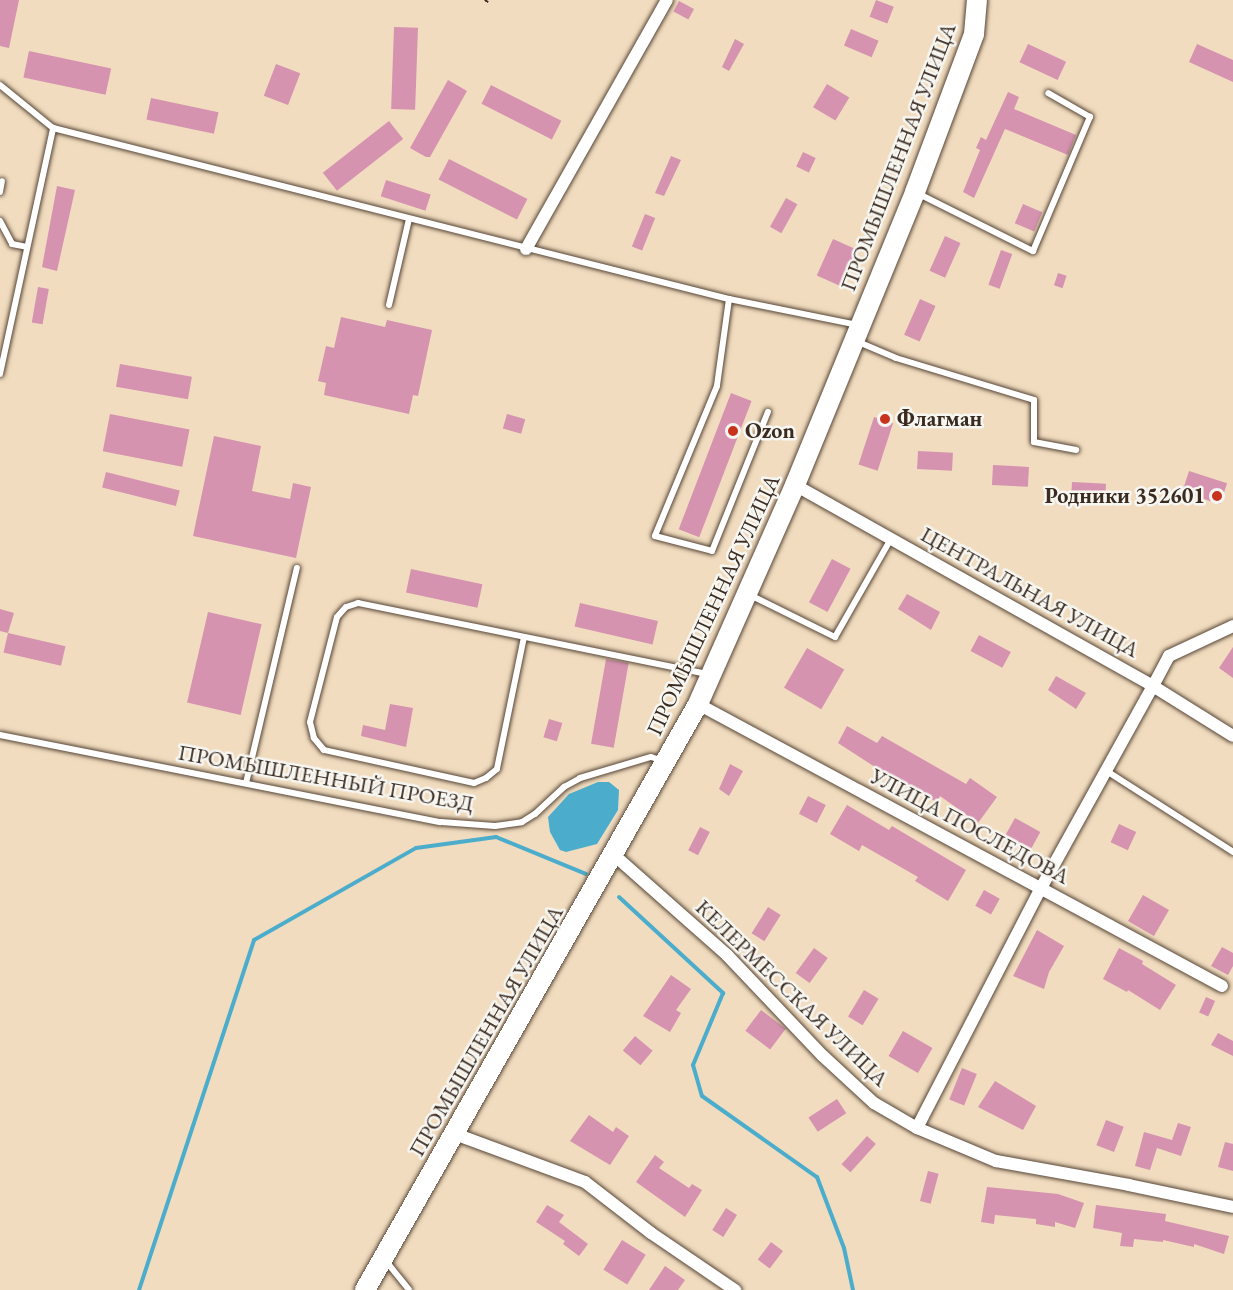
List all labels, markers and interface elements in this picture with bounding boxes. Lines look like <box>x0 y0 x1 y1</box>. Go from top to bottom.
street label: ПРОМЫШЛЕННАЯ УЛИЦА <box>835 19 961 295</box>
place label: Флагман <box>897 406 982 432</box>
marker: Флагман <box>878 412 892 426</box>
place label: Ozon <box>745 418 795 444</box>
marker: Ozon <box>726 424 740 438</box>
street label: ПРОМЫШЛЕННАЯ УЛИЦА <box>641 470 785 740</box>
place label: Родники 352601 <box>1045 483 1205 509</box>
marker: Родники 352601 <box>1210 489 1224 503</box>
street label: ЦЕНТРАЛЬНАЯ УЛИЦА <box>916 521 1144 663</box>
street label: ПРОМЫШЛЕННЫЙ ПРОЕЗД <box>176 739 476 817</box>
street label: УЛИЦА ПОСЛЕДОВА <box>866 762 1074 890</box>
street label: КЕЛЕРМЕССКАЯ УЛИЦА <box>690 894 894 1092</box>
street label: ПРОМЫШЛЕННАЯ УЛИЦА <box>403 901 569 1161</box>

